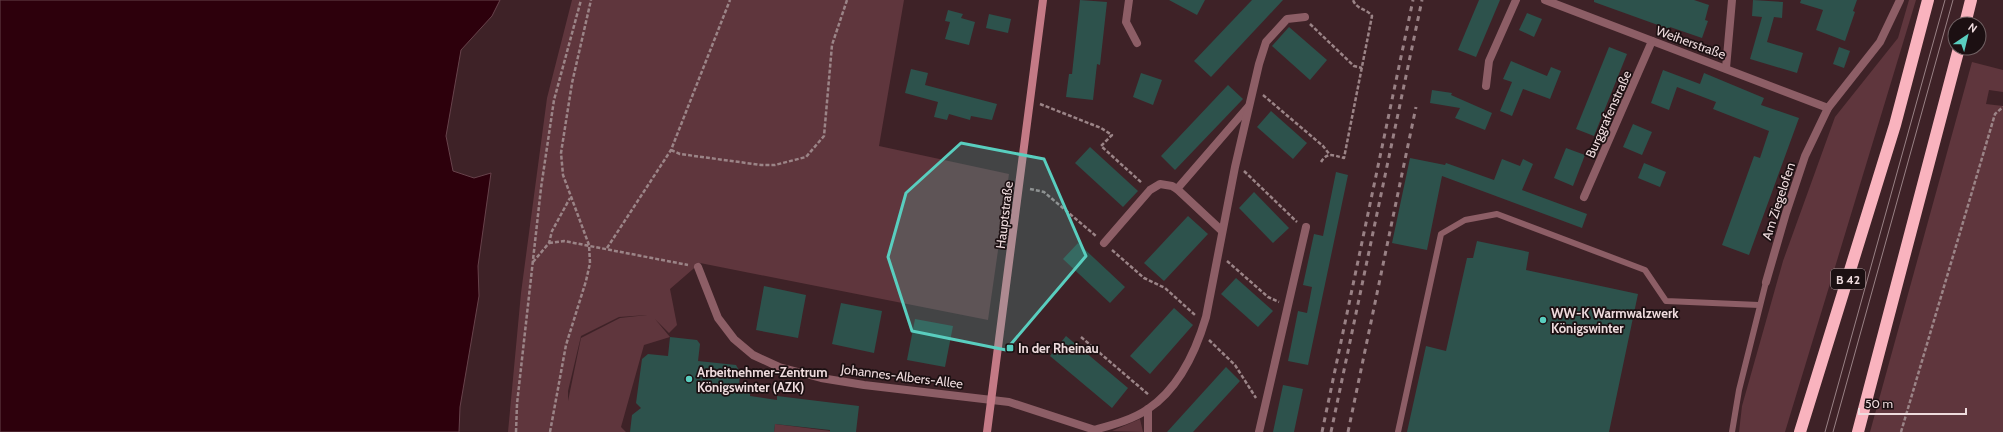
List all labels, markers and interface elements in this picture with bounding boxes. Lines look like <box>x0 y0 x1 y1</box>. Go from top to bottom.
north arrow <box>1947 16 1987 56</box>
text: N <box>1966 20 1980 36</box>
street label: Weiherstraße <box>1654 22 1728 62</box>
street label: Burggrafenstraße <box>1582 68 1635 160</box>
street label: Am Ziegelofen <box>1758 160 1798 242</box>
street label: Hauptstraße <box>992 180 1016 250</box>
road number: B 42 <box>1831 269 1865 289</box>
place label: WW-K Warmwalzwerk Königswinter <box>1551 305 1679 336</box>
marker: WW-K Warmwalzwerk Königswinter <box>1538 315 1548 325</box>
place label: In der Rheinau <box>1018 340 1099 356</box>
marker: In der Rheinau <box>1005 343 1015 353</box>
street label: Johannes-Albers-Allee <box>839 360 964 391</box>
place label: Arbeitnehmer-Zentrum Königswinter (AZK) <box>697 364 828 395</box>
marker: Arbeitnehmer-Zentrum Königswinter (AZK) <box>684 374 694 384</box>
scale bar <box>1859 390 1966 416</box>
text: 50 m <box>1865 396 1893 411</box>

